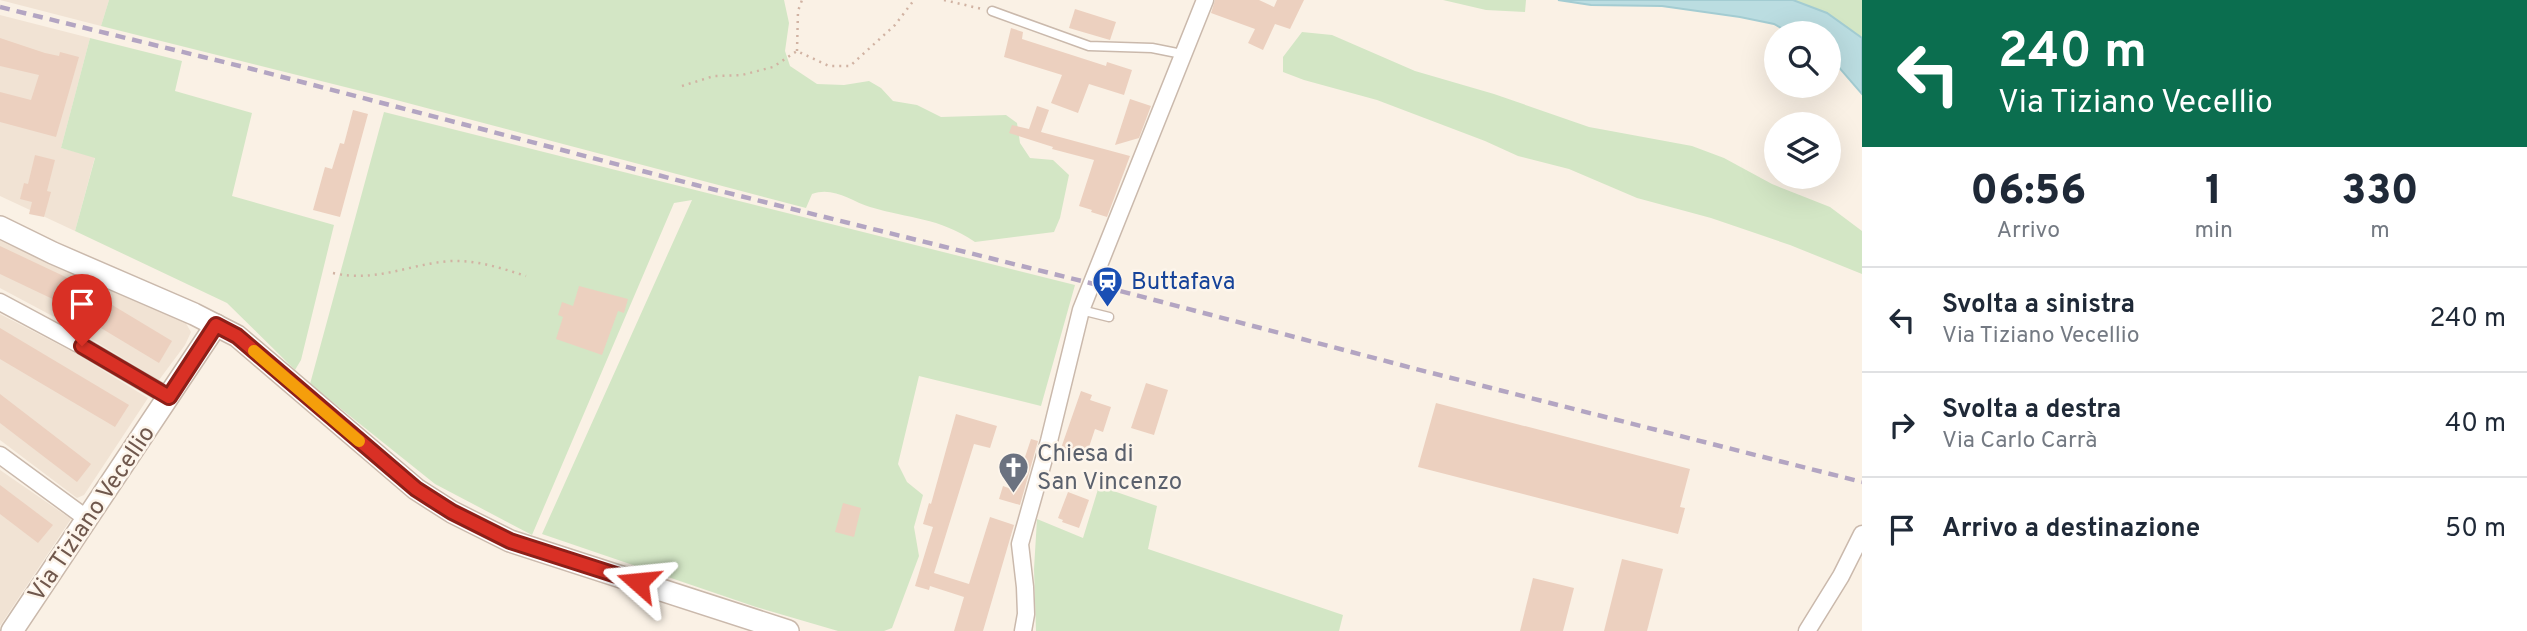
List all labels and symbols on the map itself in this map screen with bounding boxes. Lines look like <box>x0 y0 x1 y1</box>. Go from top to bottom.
station icon: Buttafava <box>1091 264 1125 308</box>
place label: Buttafava <box>1131 268 1235 298</box>
pin <box>52 274 112 346</box>
street label: Via Tiziano Vecellio <box>23 420 163 608</box>
place label: Chiesa di San Vincenzo <box>1037 440 1182 498</box>
church icon: Chiesa di San Vincenzo <box>997 450 1031 494</box>
position arrow <box>601 545 675 619</box>

